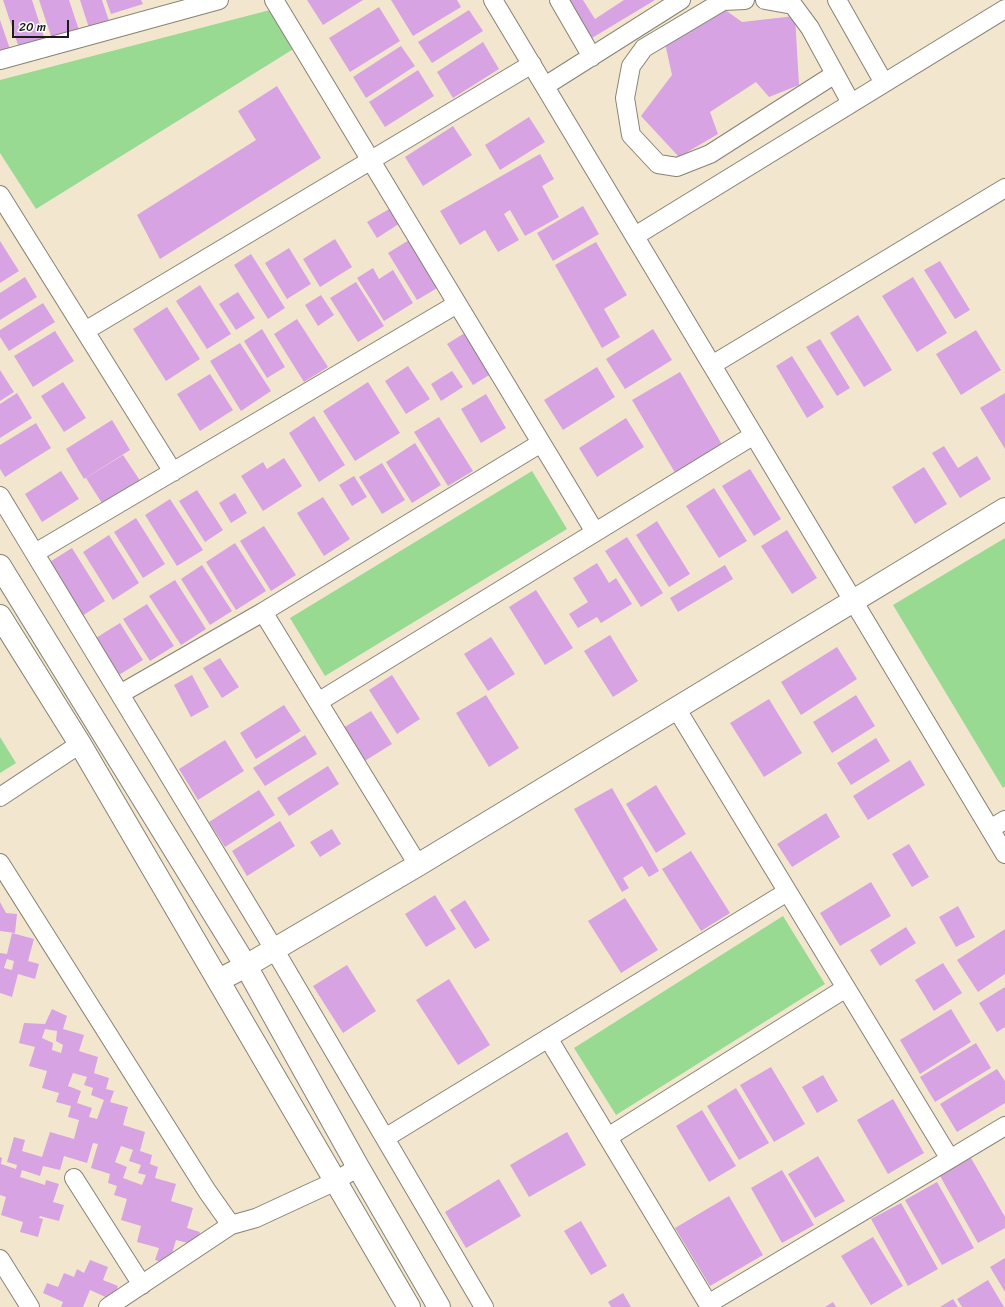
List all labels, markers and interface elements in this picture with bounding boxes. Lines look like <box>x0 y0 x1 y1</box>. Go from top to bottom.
scale bar <box>14 12 71 38</box>
text: 20 m <box>19 16 46 38</box>

